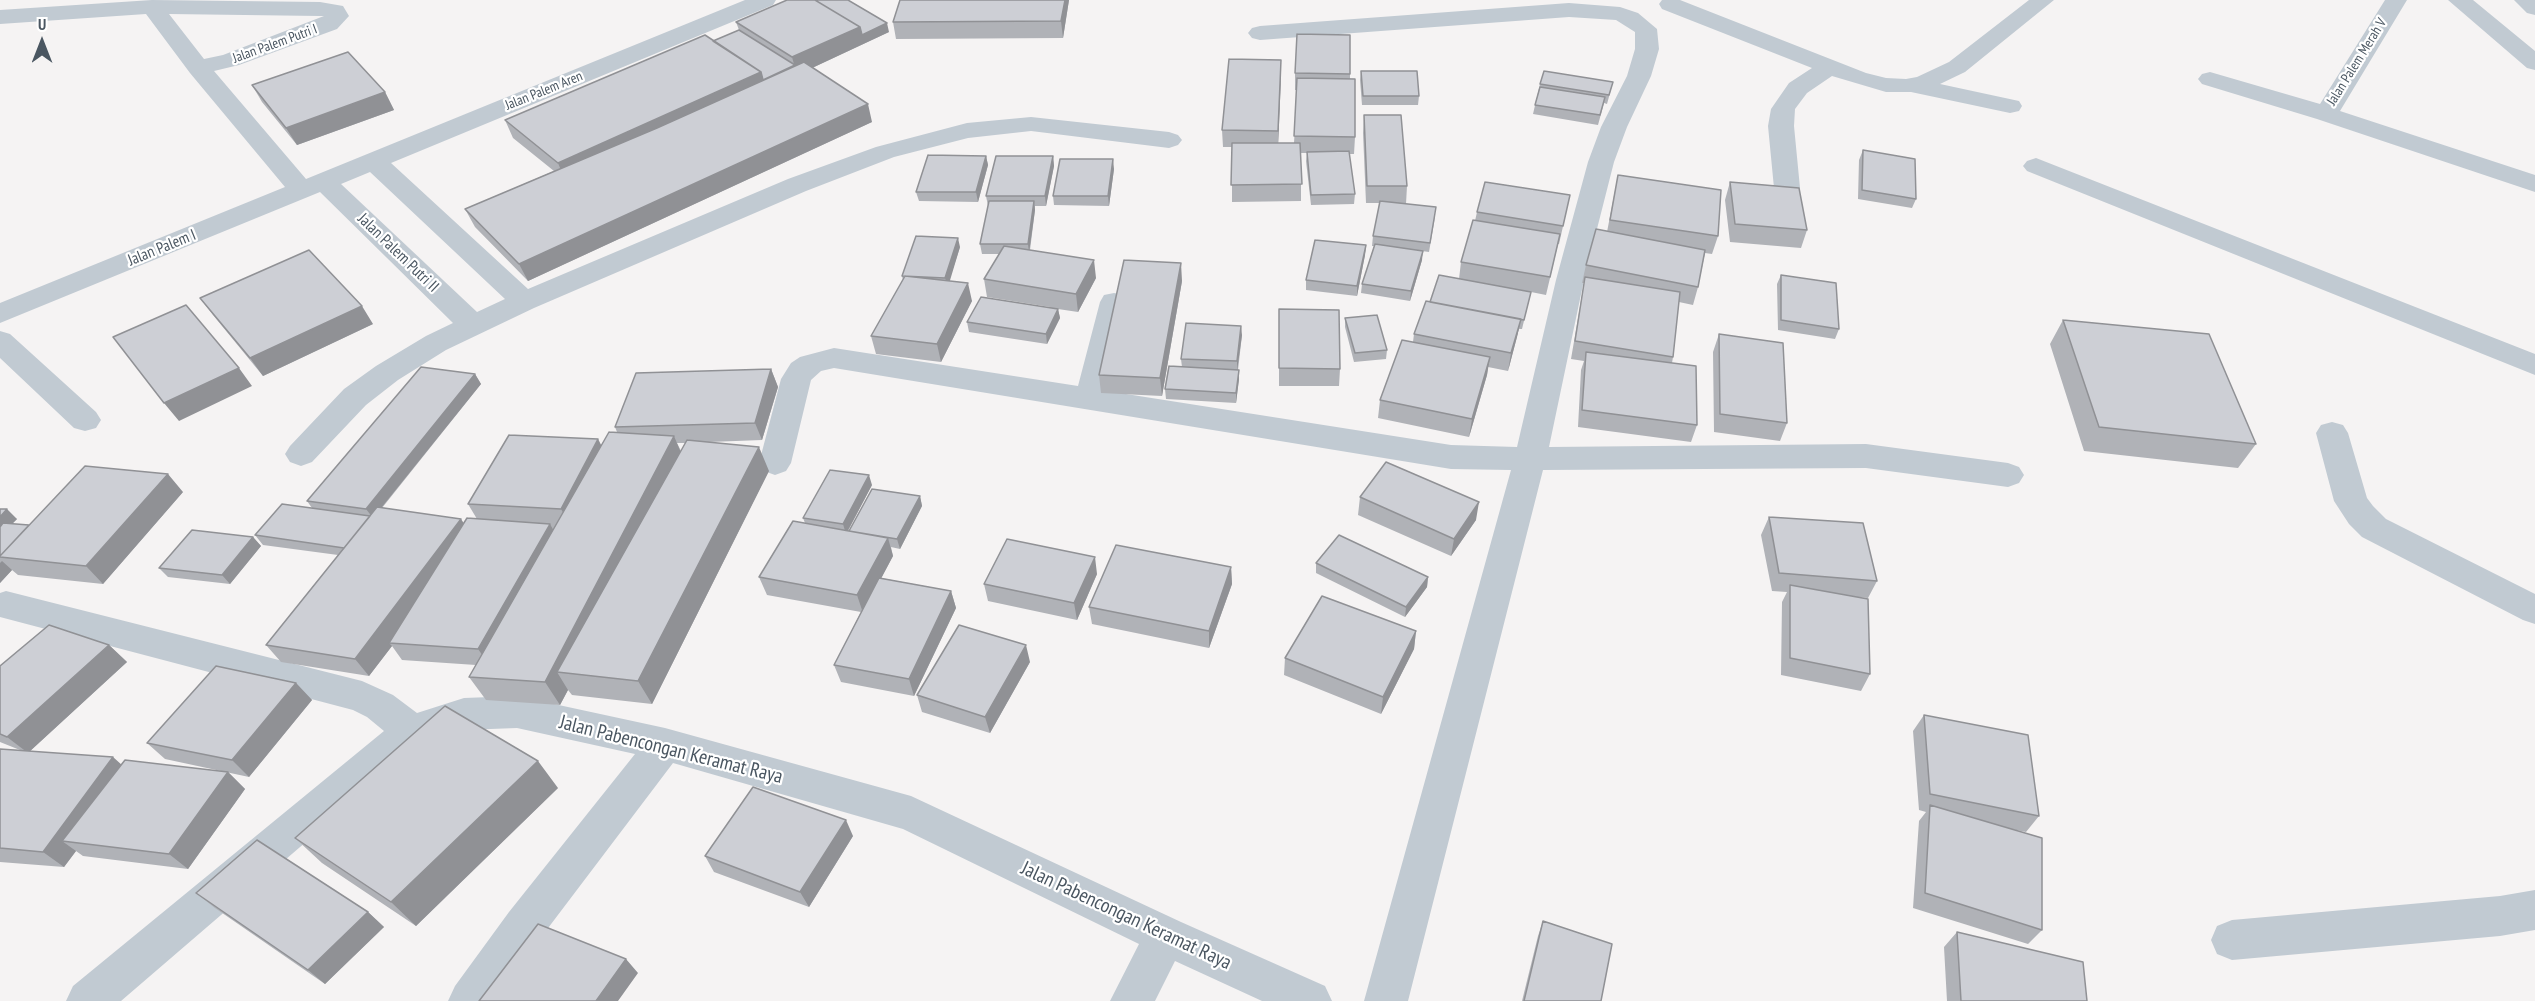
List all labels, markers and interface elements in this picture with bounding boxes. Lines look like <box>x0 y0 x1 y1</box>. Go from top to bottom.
north arrow <box>12 12 72 72</box>
text: U <box>38 14 46 34</box>
street label: Jalan Palem Merah V <box>2324 15 2390 109</box>
street label: Jalan Palem Putri I <box>231 21 319 67</box>
street label: Jalan Palem Aren <box>503 68 585 114</box>
street label: Jalan Palem Putri II <box>354 210 442 296</box>
street label: Jalan Palem I <box>125 226 199 270</box>
street label: Jalan Pabencongan Keramat Raya <box>557 711 785 789</box>
street label: Jalan Pabencongan Keramat Raya <box>1017 857 1235 975</box>

